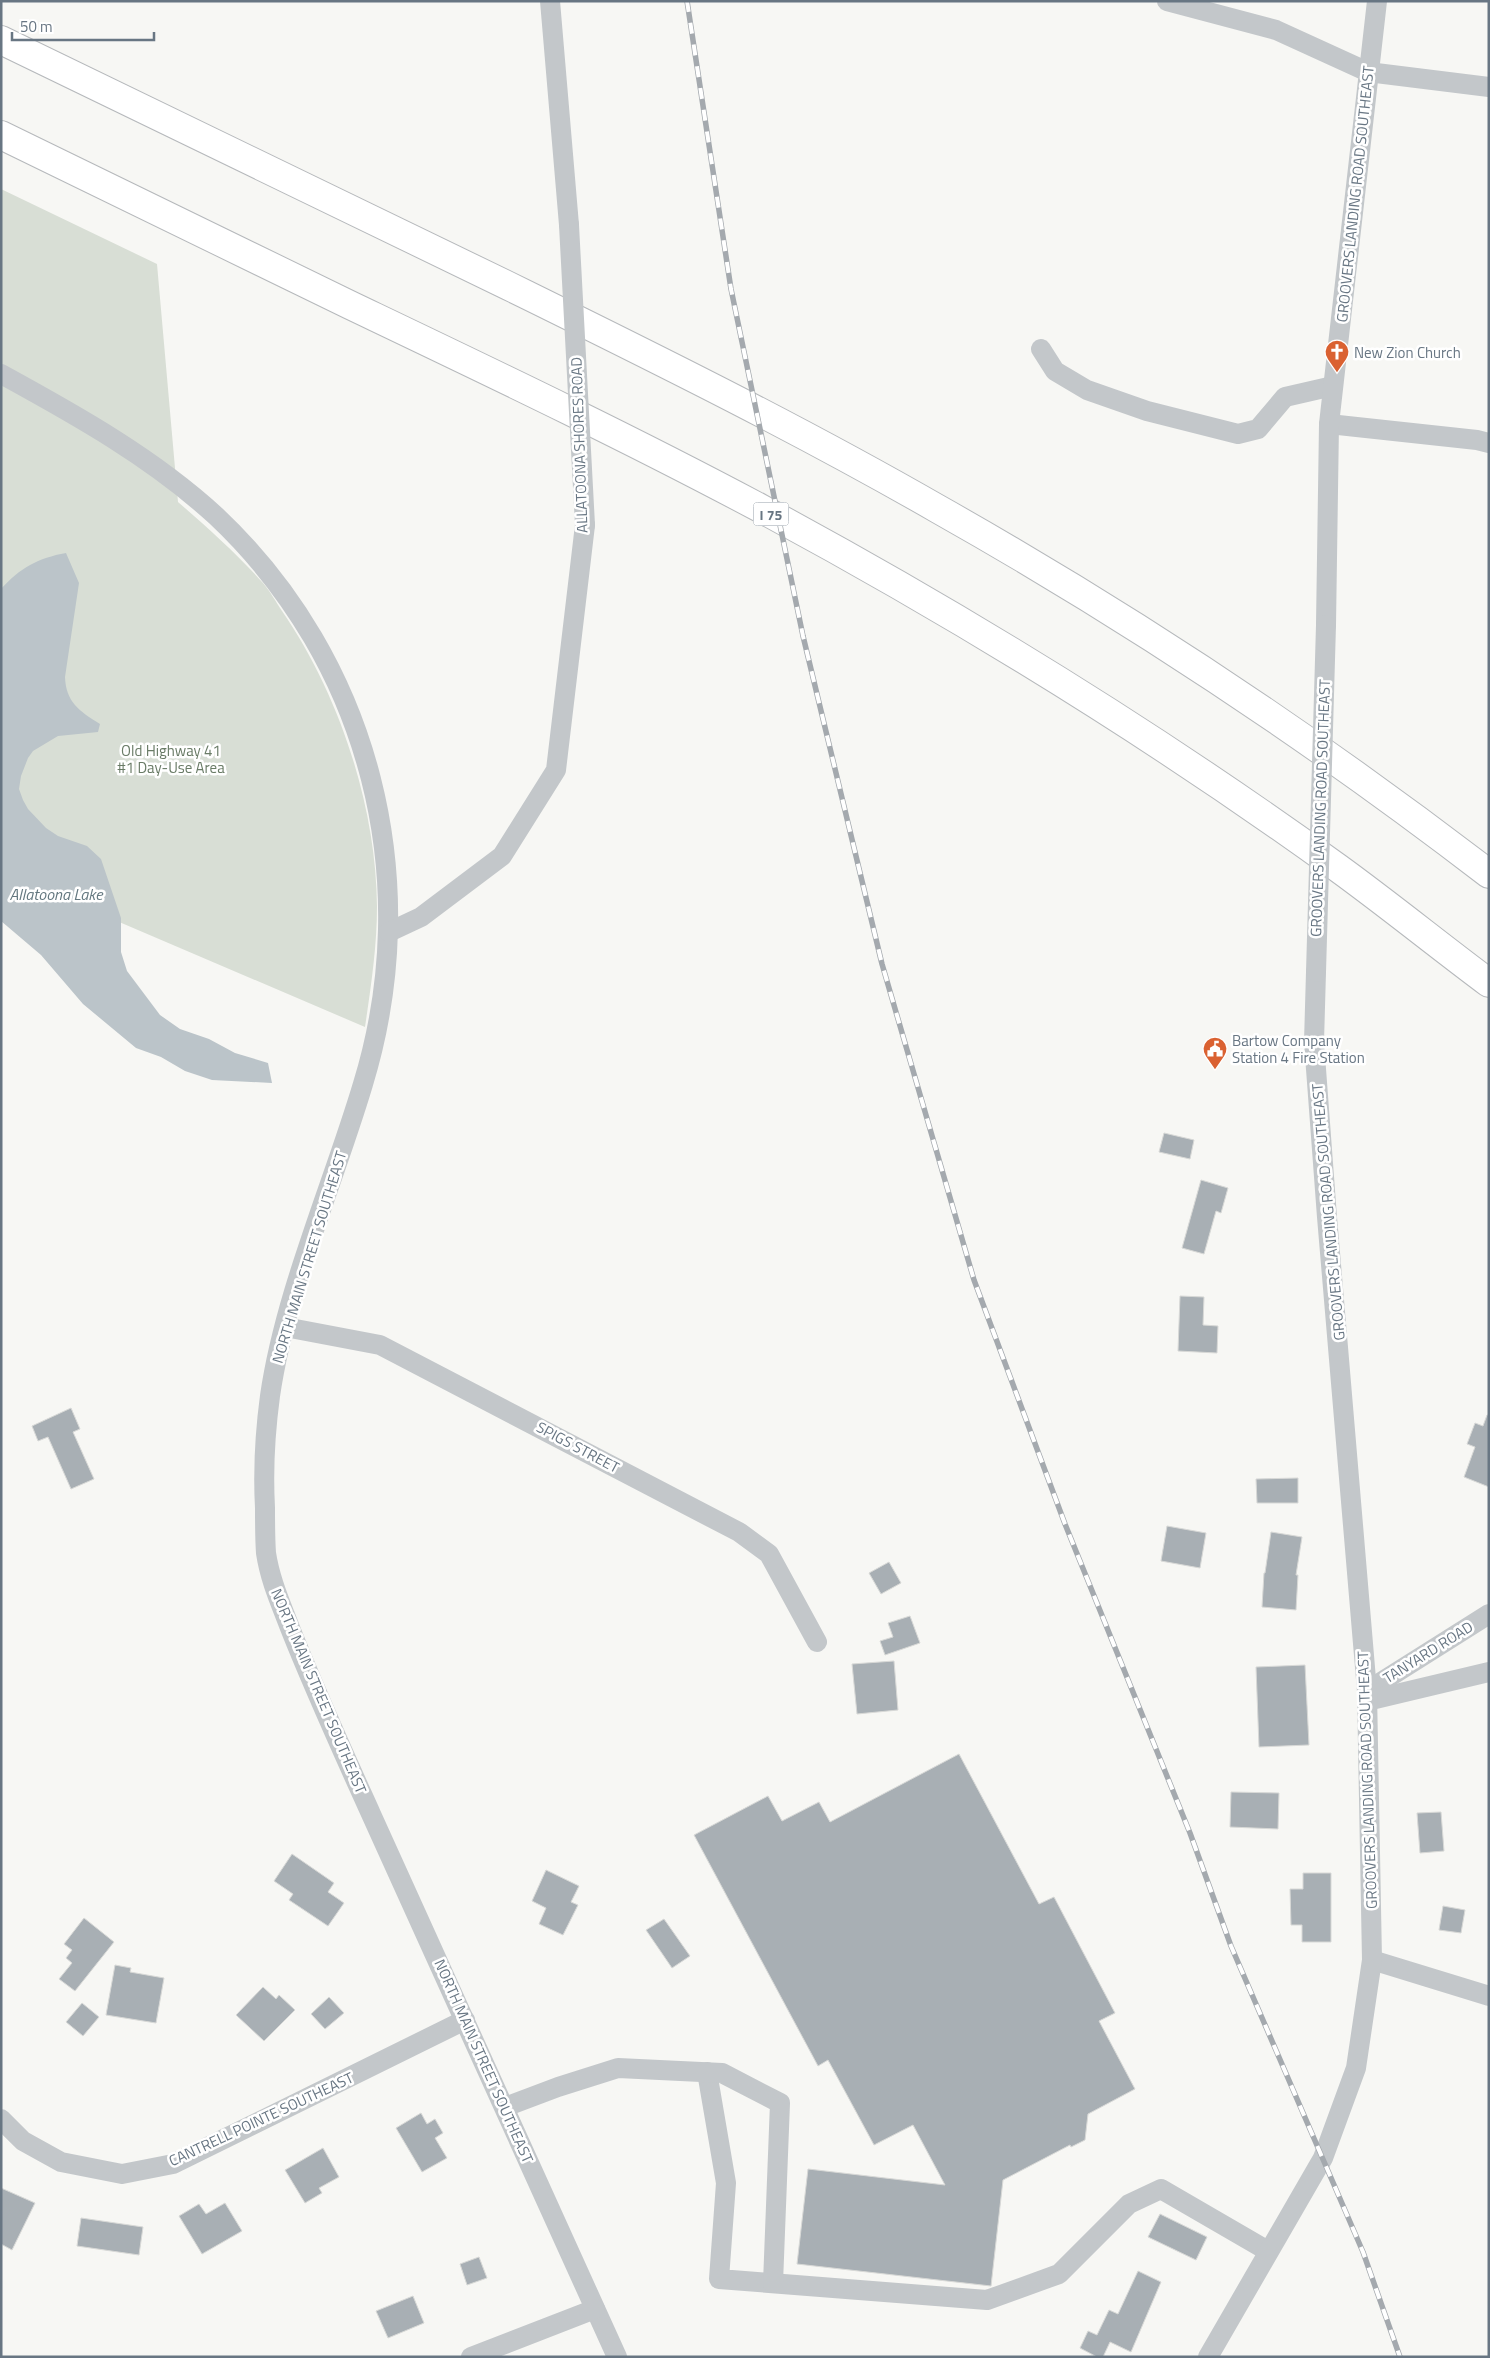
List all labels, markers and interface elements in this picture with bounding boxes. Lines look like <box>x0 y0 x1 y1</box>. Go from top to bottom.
scale bar <box>12 10 155 42</box>
text: 50 m <box>20 15 53 38</box>
street label: GROOVERS LANDING ROAD SOUTHEAST <box>1330 64 1380 323</box>
church icon: New Zion Church <box>1324 339 1350 373</box>
place label: New Zion Church <box>1354 341 1461 364</box>
street label: ALLATOONA SHORES ROAD <box>564 357 594 533</box>
road number: I 75 <box>754 502 788 526</box>
street label: GROOVERS LANDING ROAD SOUTHEAST <box>1304 679 1336 937</box>
park label: Old Highway 41 #1 Day-Use Area <box>117 739 225 779</box>
water label: Allatoona Lake <box>9 882 104 906</box>
place label: Bartow Company Station 4 Fire Station <box>1232 1029 1365 1069</box>
public building icon: Bartow Company Station 4 Fire Station <box>1202 1036 1228 1070</box>
street label: GROOVERS LANDING ROAD SOUTHEAST <box>1305 1082 1351 1341</box>
street label: NORTH MAIN STREET SOUTHEAST <box>266 1148 352 1366</box>
street label: SPIGS STREET <box>532 1415 624 1479</box>
street label: NORTH MAIN STREET SOUTHEAST <box>265 1585 373 1797</box>
street label: TANYARD ROAD <box>1379 1615 1477 1689</box>
street label: GROOVERS LANDING ROAD SOUTHEAST <box>1351 1651 1383 1909</box>
street label: NORTH MAIN STREET SOUTHEAST <box>429 1955 539 2167</box>
street label: CANTRELL POINTE SOUTHEAST <box>165 2066 357 2172</box>

